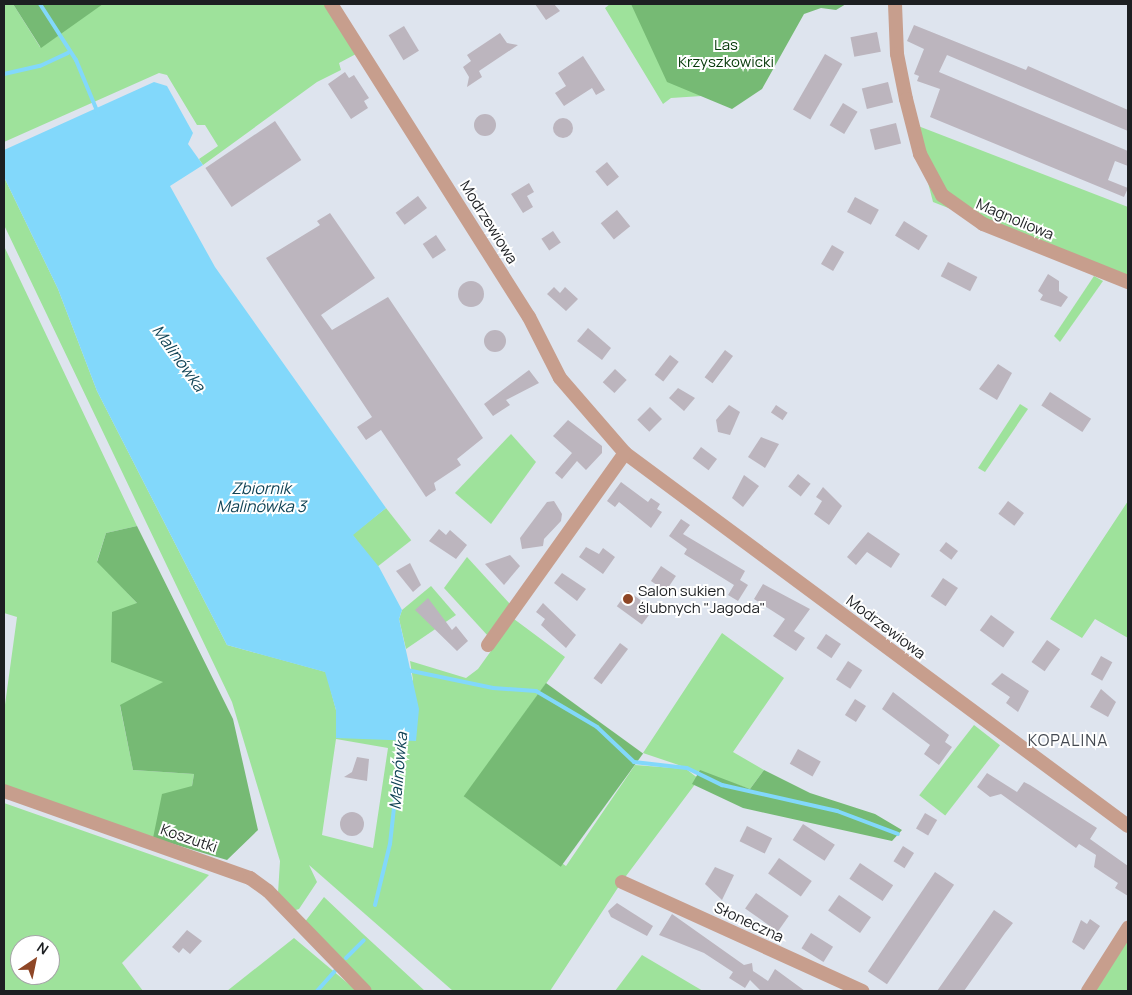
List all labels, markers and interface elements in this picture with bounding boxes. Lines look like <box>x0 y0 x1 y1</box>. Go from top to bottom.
park label: Las Krzyszkowicki <box>678 35 774 70</box>
street label: Modrzewiowa <box>456 177 522 267</box>
street label: Magnoliowa <box>974 195 1056 243</box>
water label: Malinówka <box>148 321 210 395</box>
water label: Zbiornik Malinówka 3 <box>216 478 306 516</box>
place label: Salon sukien ślubnych "Jagoda" <box>638 581 765 616</box>
street label: Modrzewiowa <box>843 591 929 663</box>
marker: Salon sukien ślubnych "Jagoda" <box>622 593 634 605</box>
district label: KOPALINA <box>1027 730 1109 750</box>
water label: Malinówka <box>385 732 411 810</box>
street label: Koszutki <box>158 820 220 856</box>
street label: Słoneczna <box>711 898 787 946</box>
north arrow <box>10 935 60 985</box>
text: N <box>34 937 53 959</box>

